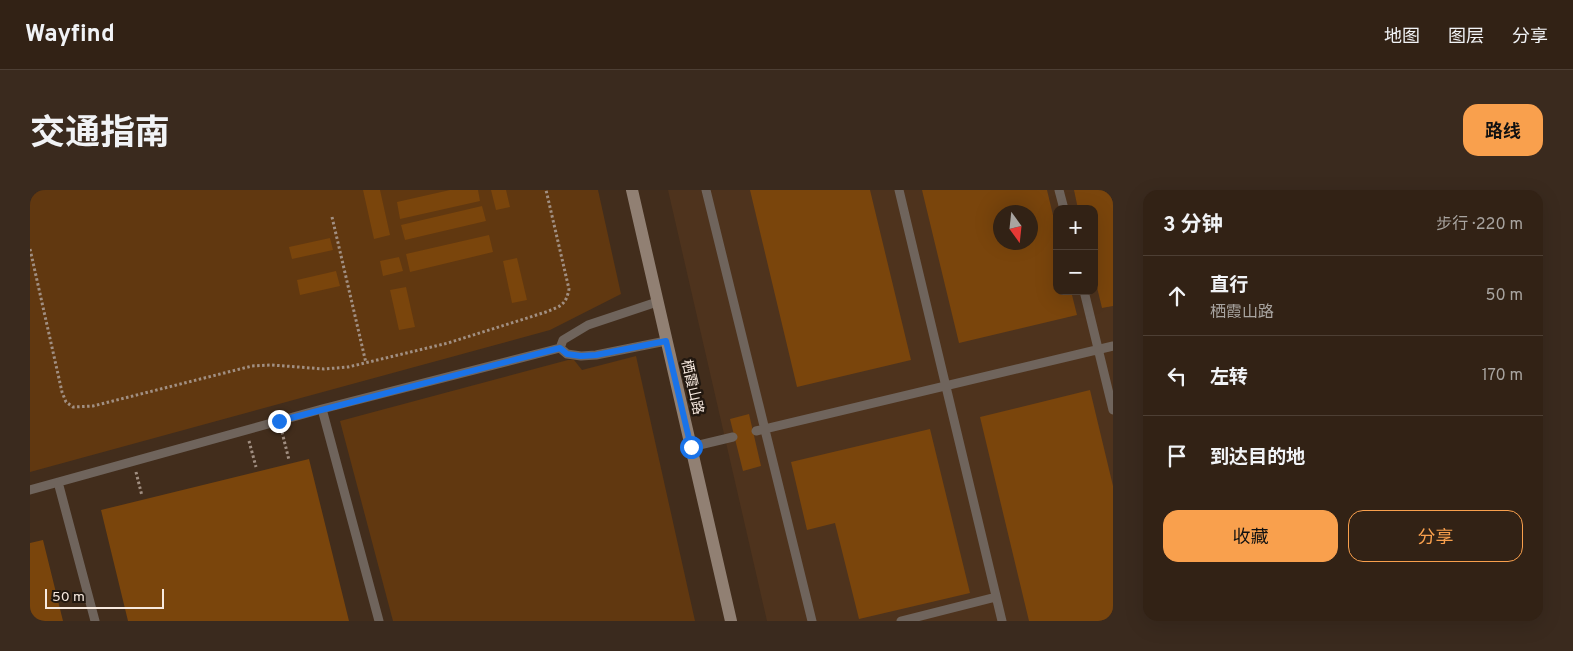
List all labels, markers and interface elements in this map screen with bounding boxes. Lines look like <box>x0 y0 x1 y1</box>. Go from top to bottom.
text: Wayfind <box>25 20 115 50</box>
text: 地图 <box>1384 26 1420 49</box>
text: 图层 <box>1448 26 1484 49</box>
text: 分享 <box>1512 26 1548 49</box>
button: 路线 <box>1463 104 1543 156</box>
text: 交通指南 <box>30 113 170 157</box>
north arrow <box>993 205 1038 250</box>
map controls <box>1053 205 1098 295</box>
button: + <box>1053 205 1098 250</box>
text: 3 分钟 <box>1163 212 1223 239</box>
text: 步行 · 220 m <box>1436 215 1523 235</box>
button: − <box>1053 250 1098 295</box>
text: 直行 <box>1210 274 1248 298</box>
icon: ahead <box>1163 282 1191 310</box>
text: 50 m <box>1486 286 1523 306</box>
text: 栖霞山路 <box>1210 303 1274 323</box>
street label: 栖霞山路 <box>677 358 706 417</box>
icon: left <box>1163 362 1191 390</box>
text: 左转 <box>1210 366 1248 390</box>
text: 170 m <box>1482 366 1523 386</box>
route end <box>268 410 291 433</box>
route start <box>680 436 703 459</box>
icon: arrive <box>1163 442 1191 470</box>
text: 到达目的地 <box>1210 446 1305 470</box>
button: 收藏 <box>1163 510 1338 562</box>
button: 分享 <box>1348 510 1523 562</box>
scale bar <box>45 586 164 609</box>
text: 50 m <box>52 589 85 606</box>

